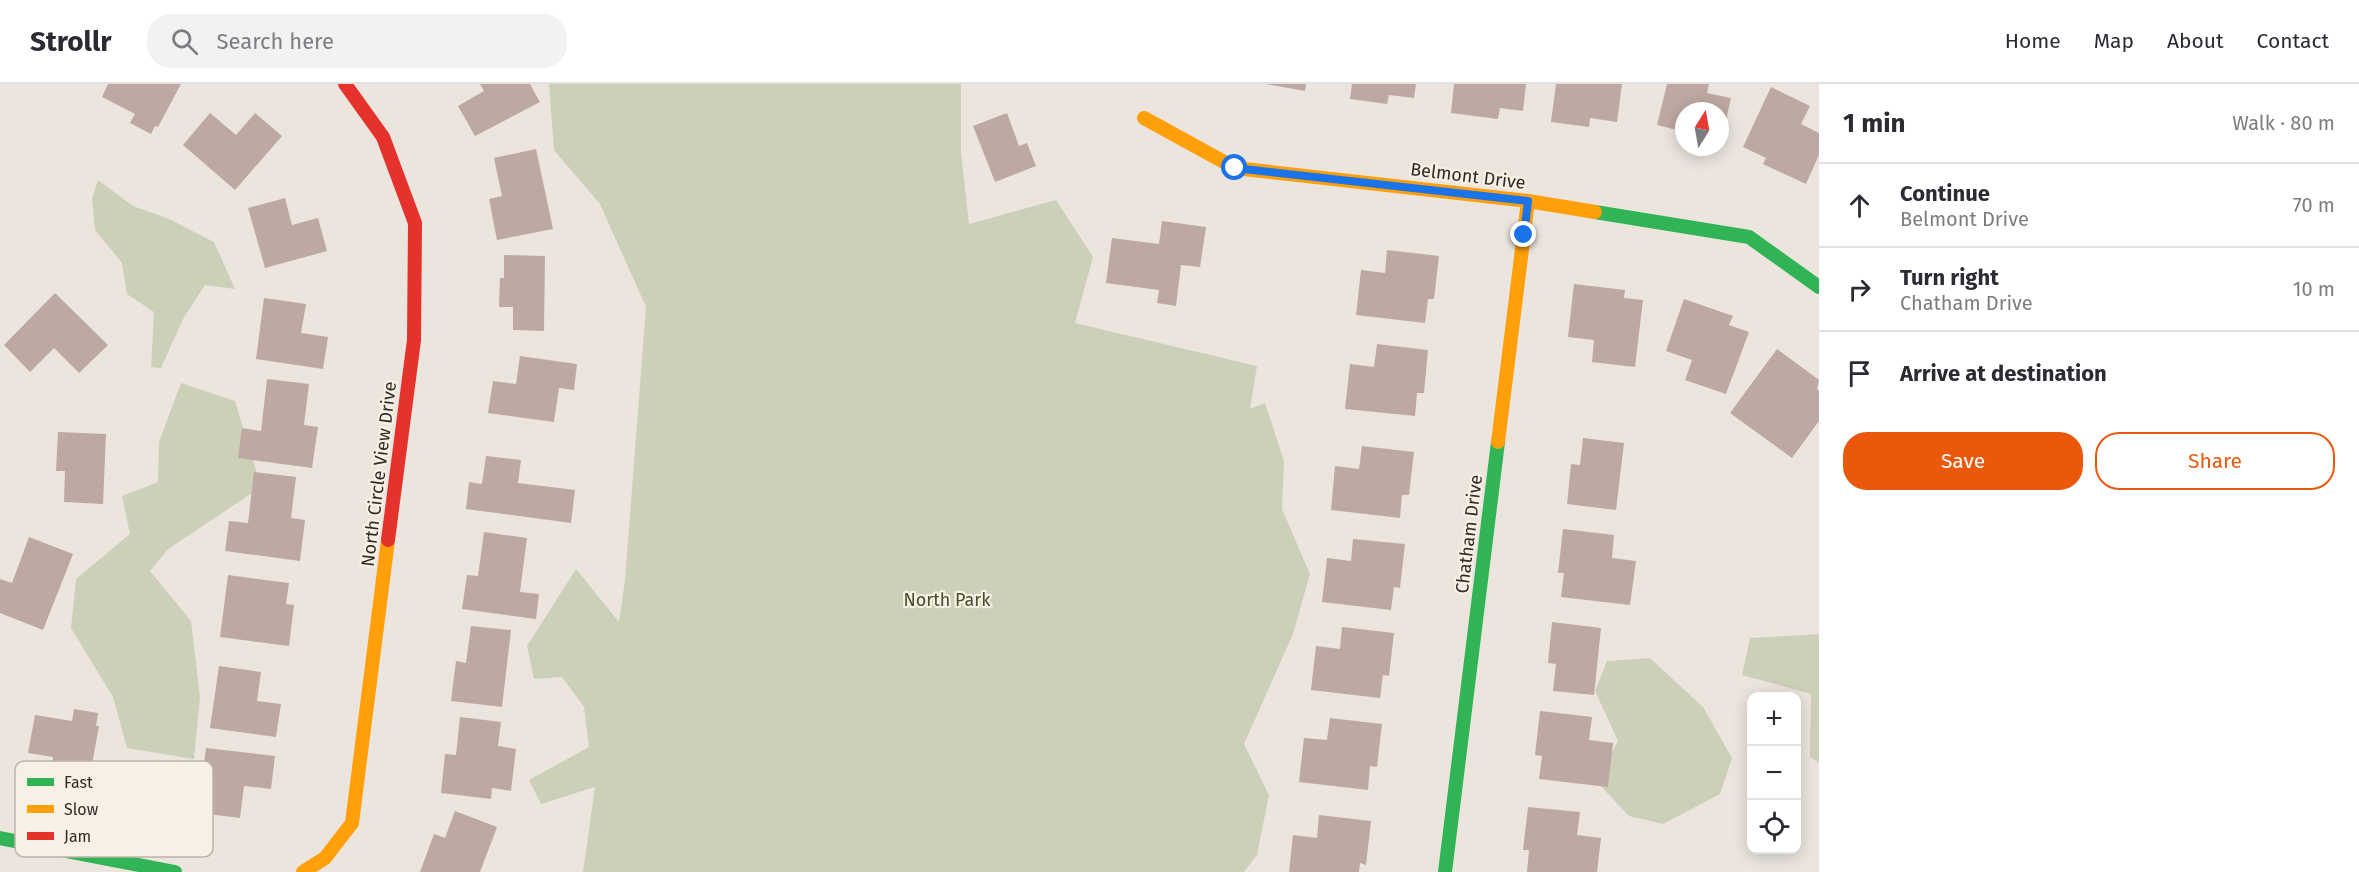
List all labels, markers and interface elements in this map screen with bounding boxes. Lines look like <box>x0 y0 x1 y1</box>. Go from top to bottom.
search box <box>147 14 567 68</box>
text: Strollr <box>30 25 111 58</box>
icon: search <box>168 25 201 58</box>
text: Search here <box>216 28 334 55</box>
text: Home <box>2005 28 2061 54</box>
text: Map <box>2094 28 2134 54</box>
text: About <box>2167 28 2224 54</box>
text: Contact <box>2257 28 2329 54</box>
north arrow <box>1675 102 1729 156</box>
text: 1 min <box>1843 108 1906 139</box>
text: Walk · 80 m <box>2232 111 2335 135</box>
route start <box>1221 154 1247 180</box>
street label: Belmont Drive <box>1409 158 1527 194</box>
text: Continue <box>1900 180 1990 207</box>
icon: ahead <box>1843 189 1876 222</box>
text: 70 m <box>2293 193 2335 217</box>
text: Belmont Drive <box>1900 207 2029 231</box>
route end <box>1510 221 1536 247</box>
text: Turn right <box>1900 264 1999 291</box>
icon: right <box>1843 273 1876 306</box>
text: 10 m <box>2293 277 2335 301</box>
text: Chatham Drive <box>1900 291 2033 315</box>
icon: arrive <box>1843 357 1876 390</box>
text: Arrive at destination <box>1900 360 2107 387</box>
street label: North Circle View Drive <box>357 380 401 568</box>
button: Save <box>1843 432 2083 490</box>
button: Share <box>2095 432 2335 490</box>
street label: Chatham Drive <box>1451 473 1487 595</box>
park label: North Park <box>904 589 991 611</box>
map controls <box>1747 692 1801 854</box>
button: + <box>1747 692 1801 746</box>
button: − <box>1747 746 1801 800</box>
legend <box>15 761 213 857</box>
text: Fast <box>64 773 93 792</box>
text: Slow <box>64 800 99 819</box>
button: locate <box>1747 800 1801 854</box>
text: Jam <box>64 827 91 846</box>

